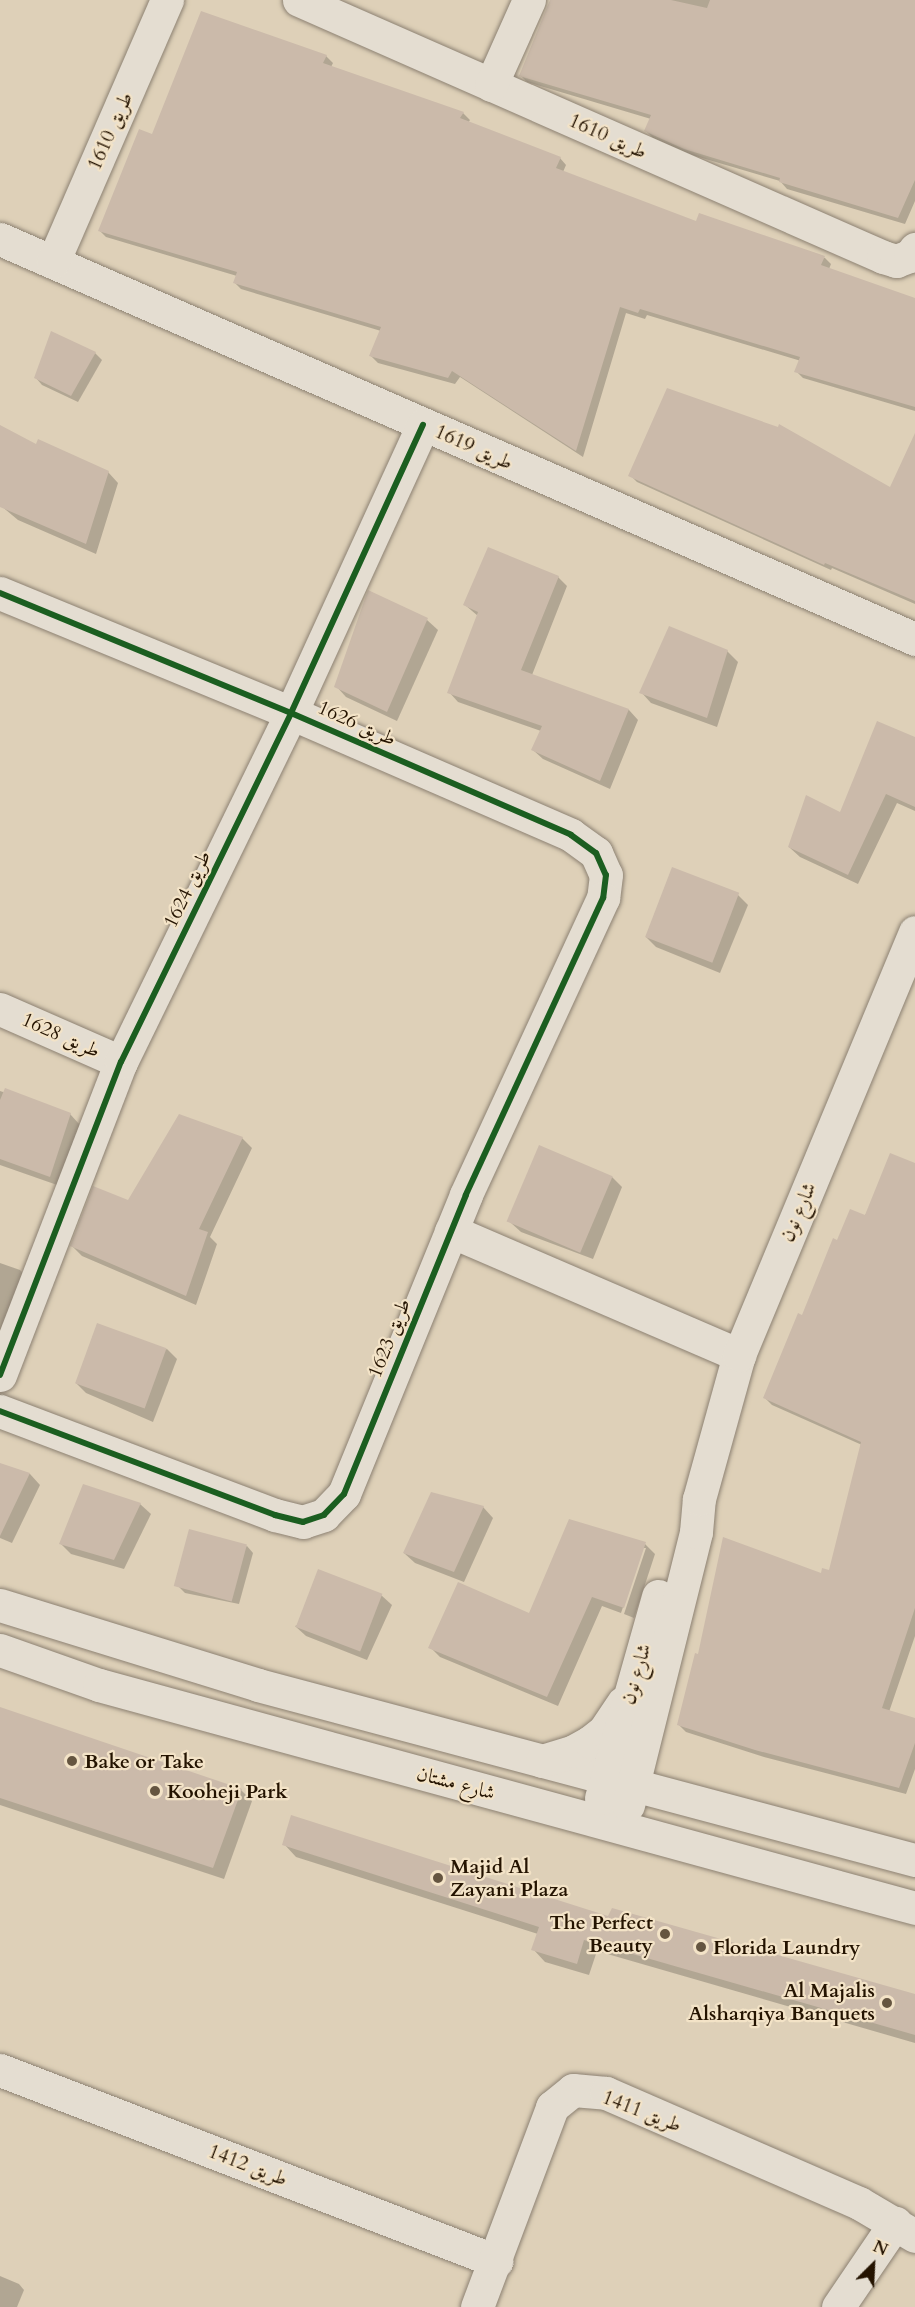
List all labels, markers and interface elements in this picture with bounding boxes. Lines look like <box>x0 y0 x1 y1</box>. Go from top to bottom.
street label: طريق 1610 <box>82 88 138 174</box>
street label: طريق 1610 <box>565 108 651 164</box>
street label: طريق 1619 <box>431 419 517 475</box>
street label: طريق 1626 <box>314 695 400 751</box>
street label: طريق 1624 <box>158 846 216 932</box>
street label: طريق 1628 <box>18 1007 104 1063</box>
street label: شارع نون <box>775 1179 821 1245</box>
street label: طريق 1623 <box>362 1295 416 1381</box>
street label: شارع نون <box>616 1641 656 1707</box>
place label: Bake or Take <box>84 1749 204 1773</box>
marker: Bake or Take <box>65 1754 79 1768</box>
street label: شارع مشتان <box>414 1761 498 1805</box>
place label: Kooheji Park <box>167 1779 288 1803</box>
marker: Kooheji Park <box>148 1784 162 1798</box>
place label: Majid Al Zayani Plaza <box>450 1854 568 1901</box>
marker: Majid Al Zayani Plaza <box>431 1871 445 1885</box>
place label: The Perfect Beauty <box>549 1910 653 1957</box>
marker: The Perfect Beauty <box>658 1927 672 1941</box>
place label: Florida Laundry <box>713 1935 860 1959</box>
marker: Florida Laundry <box>694 1940 708 1954</box>
place label: Al Majalis Alsharqiya Banquets <box>688 1979 875 2026</box>
marker: Al Majalis Alsharqiya Banquets <box>880 1996 894 2010</box>
street label: طريق 1411 <box>599 2085 685 2137</box>
street label: طريق 1412 <box>205 2139 291 2191</box>
north arrow <box>843 2235 903 2295</box>
text: N <box>869 2236 891 2261</box>

